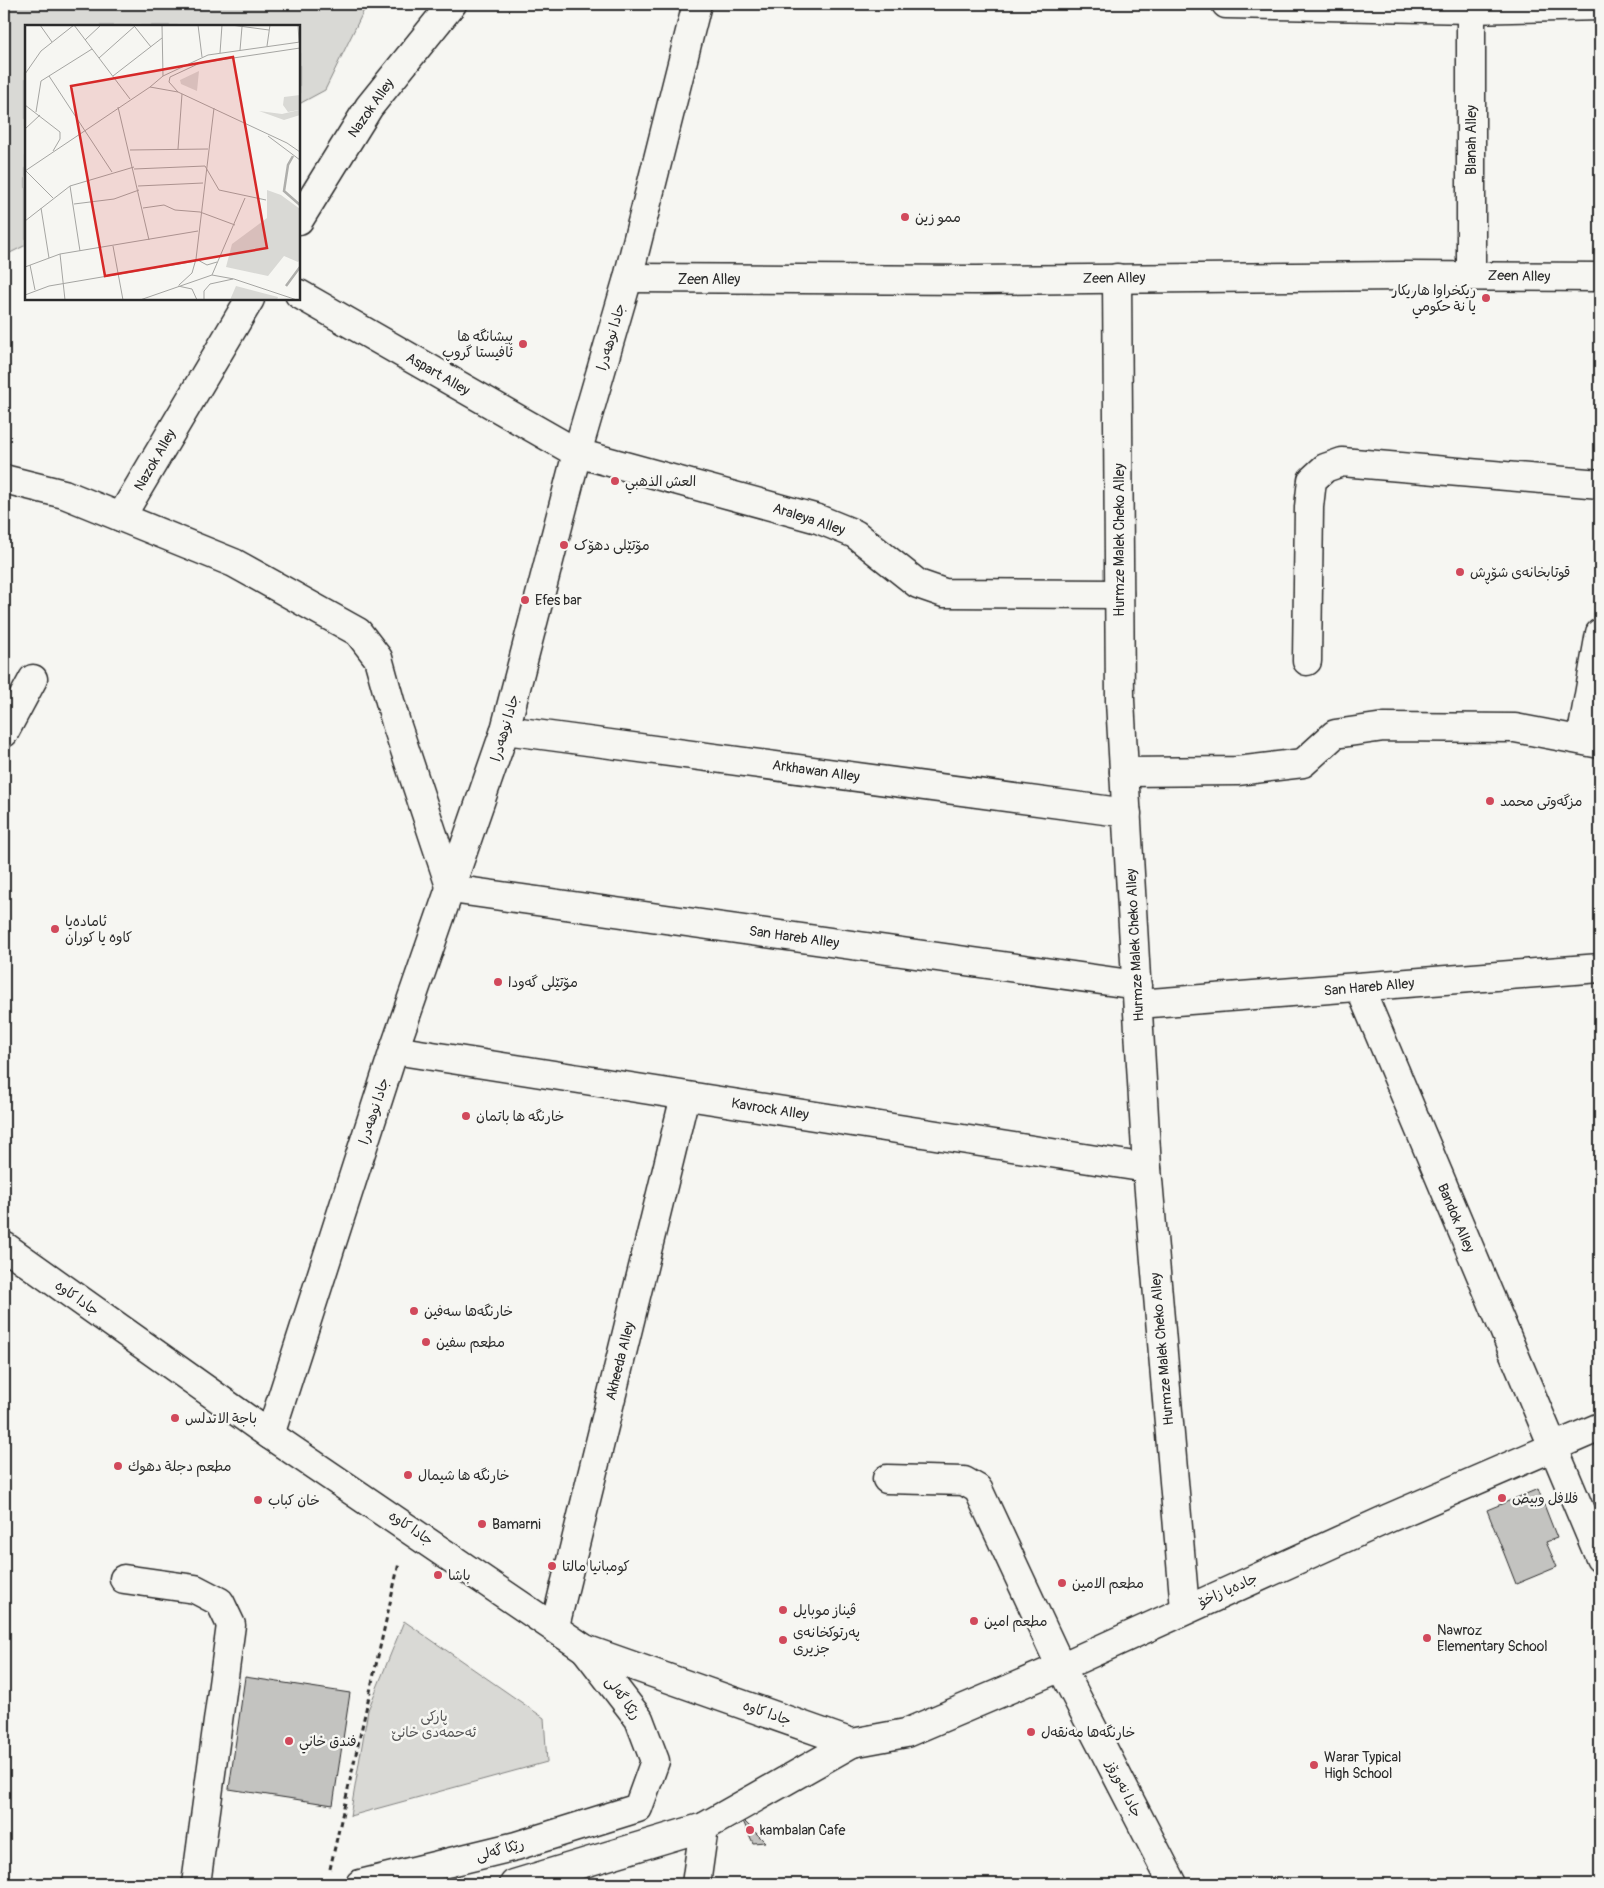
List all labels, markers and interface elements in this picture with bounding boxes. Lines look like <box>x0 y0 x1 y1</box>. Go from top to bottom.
inset map <box>25 25 300 300</box>
street label: Nazok Alley <box>344 75 398 141</box>
street label: Blanah Alley <box>1463 105 1480 175</box>
place label: ممو زين <box>915 209 961 226</box>
marker: ممو زين <box>899 211 911 223</box>
street label: Zeen Alley <box>1488 267 1550 285</box>
street label: Zeen Alley <box>1083 269 1145 287</box>
street label: Zeen Alley <box>678 271 740 288</box>
place label: ريكخراوا هاريكار يا نة حكومي <box>1391 282 1476 319</box>
marker: ريكخراوا هاريكار يا نة حكومي <box>1480 292 1492 304</box>
street label: جادا نوهەدرا <box>593 302 629 372</box>
place label: پيشانگه ها ئافيستا گروپ <box>442 328 513 362</box>
marker: پيشانگه ها ئافيستا گروپ <box>517 338 529 350</box>
street label: Aspart Alley <box>403 349 473 399</box>
street label: Nazok Alley <box>131 426 179 494</box>
street label: Hurmze Malek Cheko Alley <box>1111 463 1128 617</box>
place label: العش الذهبي <box>625 473 696 494</box>
marker: العش الذهبي <box>609 475 621 487</box>
street label: Araleya Alley <box>771 499 847 539</box>
place label: مۆتێلی دهۆک <box>574 537 650 554</box>
marker: مۆتێلی دهۆک <box>558 539 570 551</box>
place label: قوتابخانەی شۆڕش <box>1470 564 1570 585</box>
marker: قوتابخانەی شۆڕش <box>1454 566 1466 578</box>
place label: Efes bar <box>535 592 582 609</box>
marker: Efes bar <box>519 594 531 606</box>
street label: جادا نوهەدرا <box>487 693 523 763</box>
street label: Arkhawan Alley <box>771 756 861 786</box>
place label: مزگەوتی محمد <box>1500 793 1582 810</box>
marker: مزگەوتی محمد <box>1484 795 1496 807</box>
street label: Hurmze Malek Cheko Alley <box>1122 868 1148 1022</box>
place label: ئاماده‌یا کاوه‌ یا کوران <box>65 913 132 947</box>
street label: San Hareb Alley <box>748 922 840 952</box>
marker: ئاماده‌یا کاوه‌ یا کوران <box>49 923 61 935</box>
place label: مۆتێلی گەودا <box>508 974 578 991</box>
street label: San Hareb Alley <box>1323 975 1415 999</box>
marker: مۆتێلی گەودا <box>492 976 504 988</box>
street label: جادا نوهەدرا <box>355 1076 393 1146</box>
street label: Kavrock Alley <box>730 1094 810 1124</box>
place label: خارنگه ها باتمان <box>476 1108 564 1125</box>
marker: خارنگه ها باتمان <box>460 1110 472 1122</box>
street label: Bandok Alley <box>1434 1181 1478 1255</box>
street label: Hurmze Malek Cheko Alley <box>1147 1272 1177 1426</box>
street label: جادا کاوه‌ <box>52 1277 102 1319</box>
place label: خارنگەها سەفین <box>424 1303 513 1320</box>
marker: خارنگەها سەفین <box>408 1305 420 1317</box>
street label: Akheeda Alley <box>602 1320 638 1402</box>
place label: مطعم سفين <box>436 1334 505 1353</box>
marker: مطعم سفين <box>420 1336 432 1348</box>
place label: باجة الاندلس <box>185 1410 257 1427</box>
marker: باجة الاندلس <box>169 1412 181 1424</box>
place label: مطعم دجلة دهوك <box>128 1458 231 1477</box>
marker: مطعم دجلة دهوك <box>112 1460 124 1472</box>
place label: خارنگه ها شيمال <box>418 1467 510 1484</box>
marker: خارنگه ها شيمال <box>402 1469 414 1481</box>
place label: فلافل وبيض <box>1512 1490 1578 1507</box>
place label: خان كباب <box>268 1492 320 1509</box>
marker: فلافل وبيض <box>1496 1492 1508 1504</box>
marker: خان كباب <box>252 1494 264 1506</box>
street label: جادا کاوه‌ <box>386 1507 436 1549</box>
place label: Bamarni <box>492 1516 541 1533</box>
marker: Bamarni <box>476 1518 488 1530</box>
place label: كومبانيا مالتا <box>562 1558 630 1576</box>
marker: كومبانيا مالتا <box>546 1560 558 1572</box>
place label: باشا <box>448 1567 471 1584</box>
marker: باشا <box>432 1569 444 1581</box>
street label: جادەیا زاخۆ <box>1195 1569 1260 1611</box>
place label: مطعم الامين <box>1072 1575 1144 1594</box>
marker: مطعم الامين <box>1056 1577 1068 1589</box>
place label: ڤيناز موبايل <box>793 1602 856 1619</box>
marker: ڤيناز موبايل <box>777 1604 789 1616</box>
place label: مطعم امين <box>984 1613 1048 1632</box>
marker: مطعم امين <box>968 1615 980 1627</box>
place label: Nawroz Elementary School <box>1437 1622 1548 1655</box>
place label: پەرتوکخانەی جزیری <box>793 1624 860 1657</box>
marker: Nawroz Elementary School <box>1421 1632 1433 1644</box>
marker: پەرتوکخانەی جزیری <box>777 1634 789 1646</box>
street label: رێکا گه‌لی <box>602 1673 644 1723</box>
street label: جادا کاوه‌ <box>741 1697 793 1729</box>
park label: پارکی ئەحمەدی خانێ <box>392 1708 476 1741</box>
place label: خارنگەها مەنقەل <box>1041 1724 1135 1741</box>
marker: خارنگەها مەنقەل <box>1025 1726 1037 1738</box>
place label: فندق خاني <box>299 1733 356 1754</box>
marker: فندق خاني <box>283 1735 295 1747</box>
place label: Warar Typical High School <box>1324 1749 1401 1782</box>
street label: جادا نەورۆز <box>1102 1757 1146 1820</box>
marker: Warar Typical High School <box>1308 1759 1320 1771</box>
place label: kambalan Cafe <box>760 1822 846 1839</box>
marker: kambalan Cafe <box>744 1824 756 1836</box>
street label: رێکا گەلی <box>474 1835 526 1865</box>

